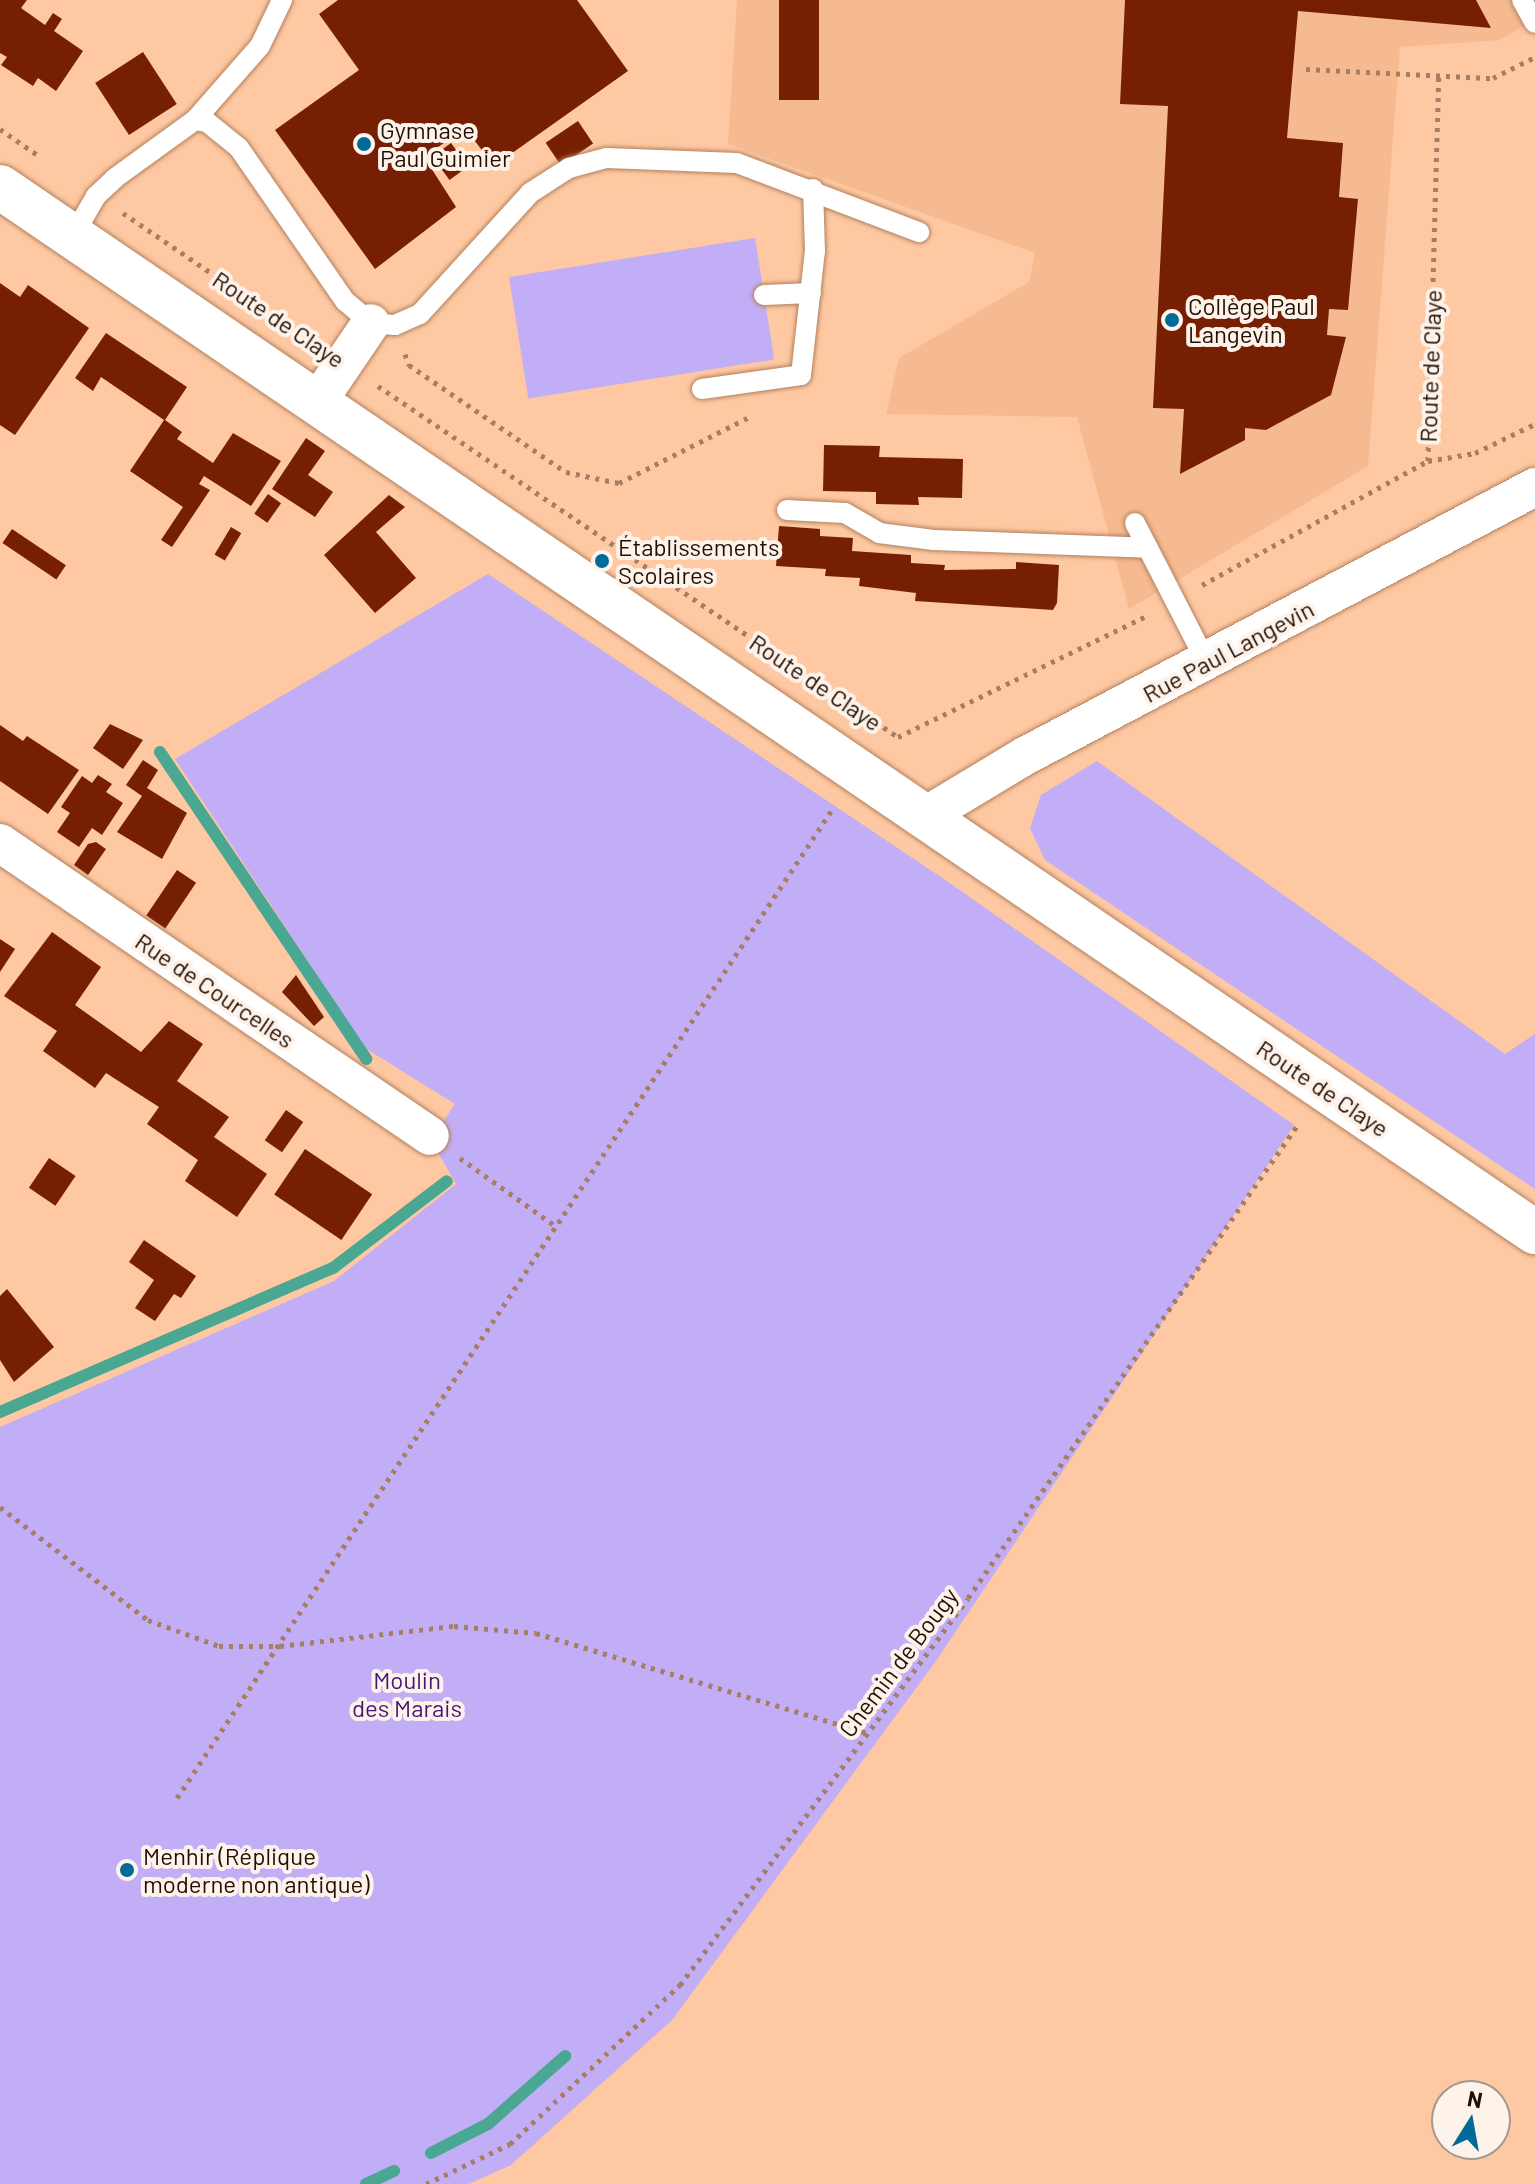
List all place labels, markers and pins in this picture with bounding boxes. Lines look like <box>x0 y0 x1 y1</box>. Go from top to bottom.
place label: Gymnase Paul Guimier <box>380 116 511 172</box>
marker: Gymnase Paul Guimier <box>355 135 373 153</box>
place label: Collège Paul Langevin <box>1188 292 1315 348</box>
marker: Collège Paul Langevin <box>1163 311 1181 329</box>
place label: Établissements Scolaires <box>618 533 779 589</box>
marker: Établissements Scolaires <box>593 552 611 570</box>
place label: Menhir (Réplique moderne non antique) <box>143 1842 370 1898</box>
marker: Menhir (Réplique moderne non antique) <box>118 1861 136 1879</box>

